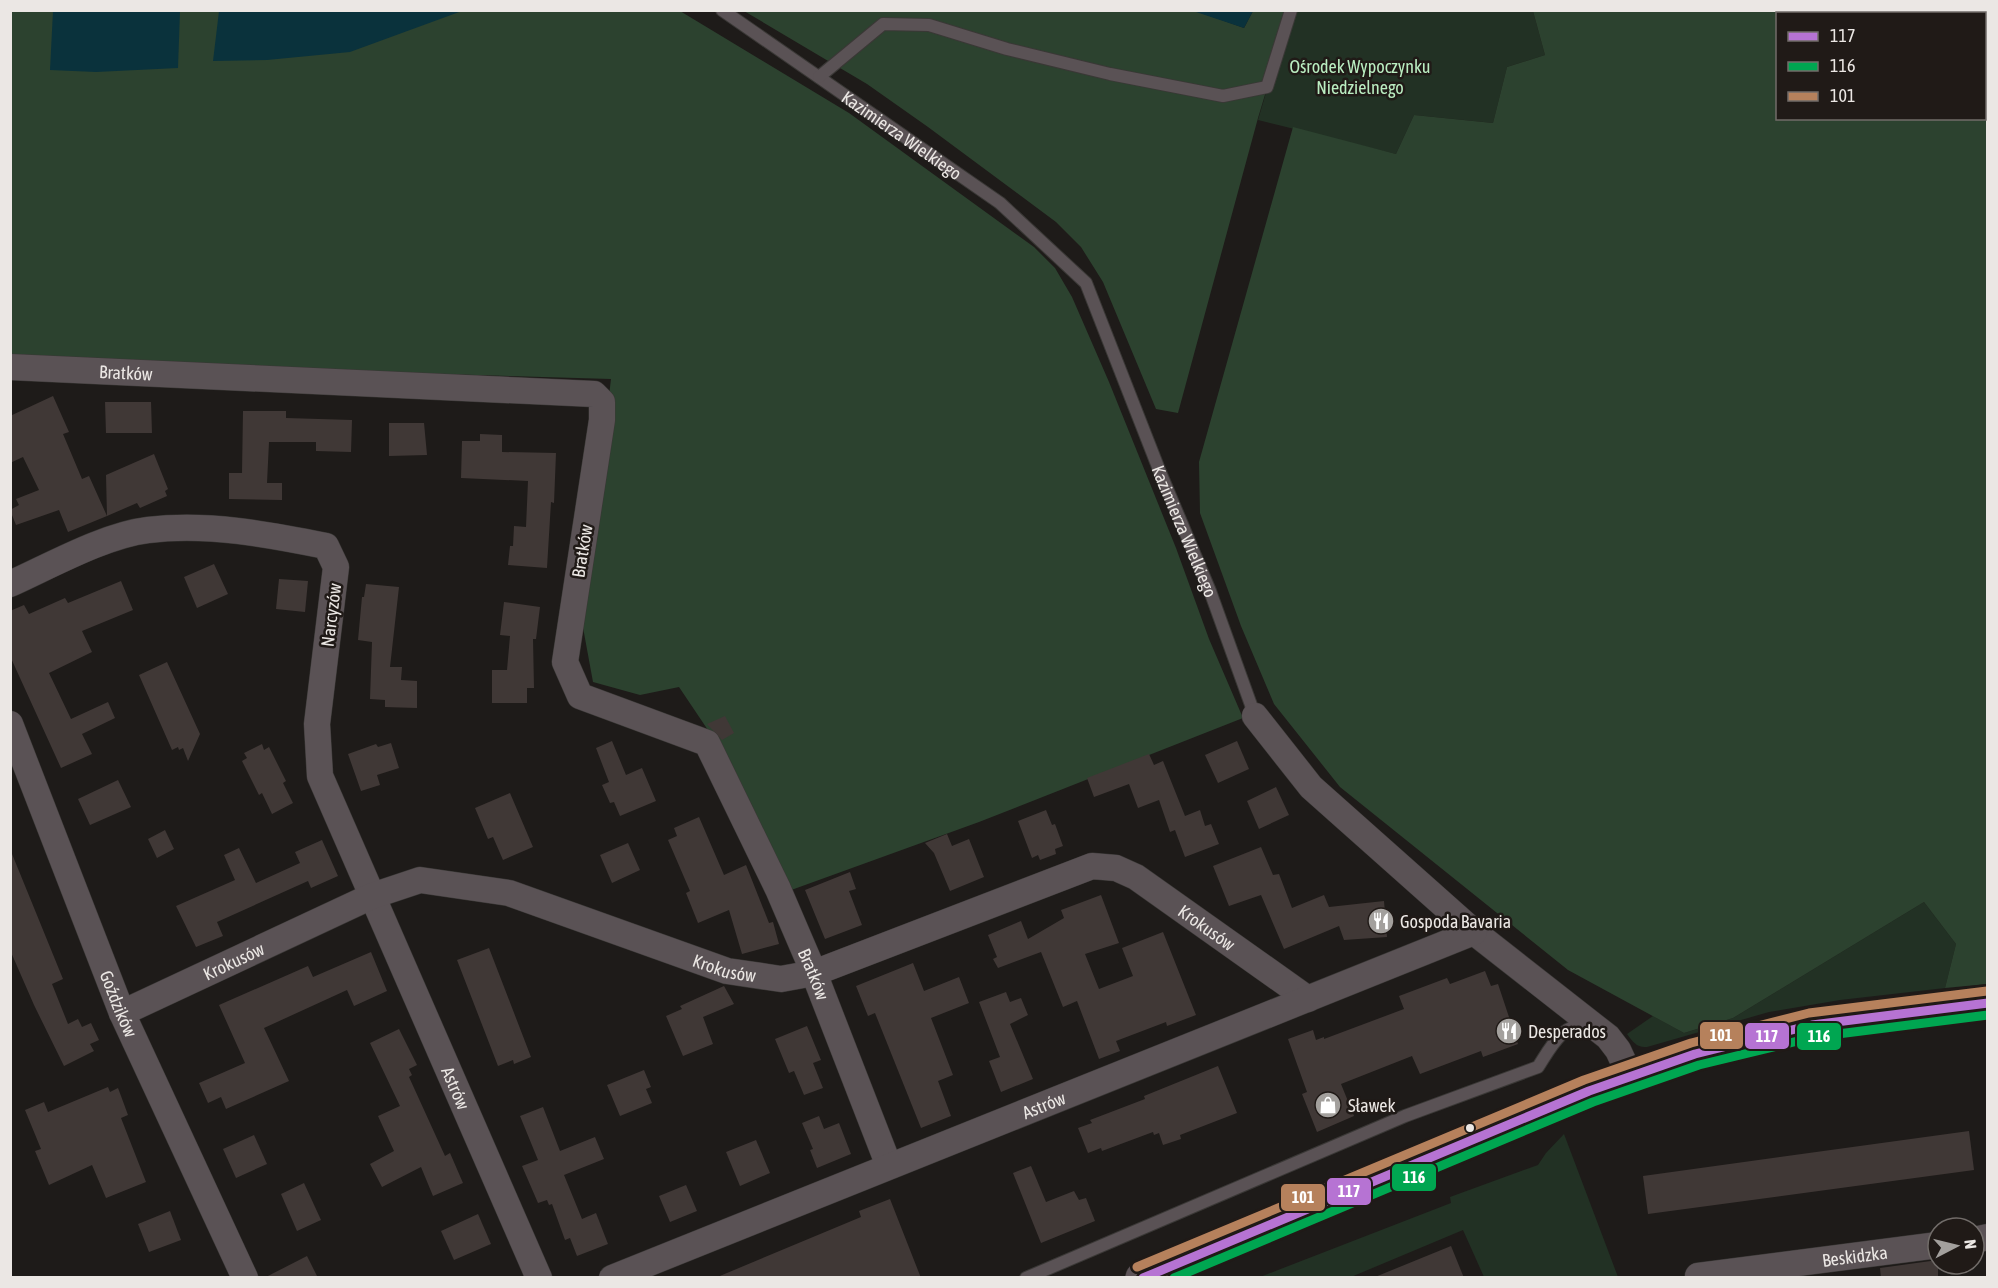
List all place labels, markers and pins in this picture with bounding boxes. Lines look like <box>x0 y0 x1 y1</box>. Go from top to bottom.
restaurant icon: Gospoda Bavaria <box>1366 906 1396 936</box>
place label: Gospoda Bavaria <box>1400 911 1511 932</box>
restaurant icon: Desperados <box>1494 1016 1524 1046</box>
place label: Desperados <box>1528 1021 1606 1042</box>
shop icon: Sławek <box>1313 1090 1343 1120</box>
place label: Sławek <box>1348 1095 1395 1116</box>
unlabelled marker <box>1464 1122 1476 1134</box>

